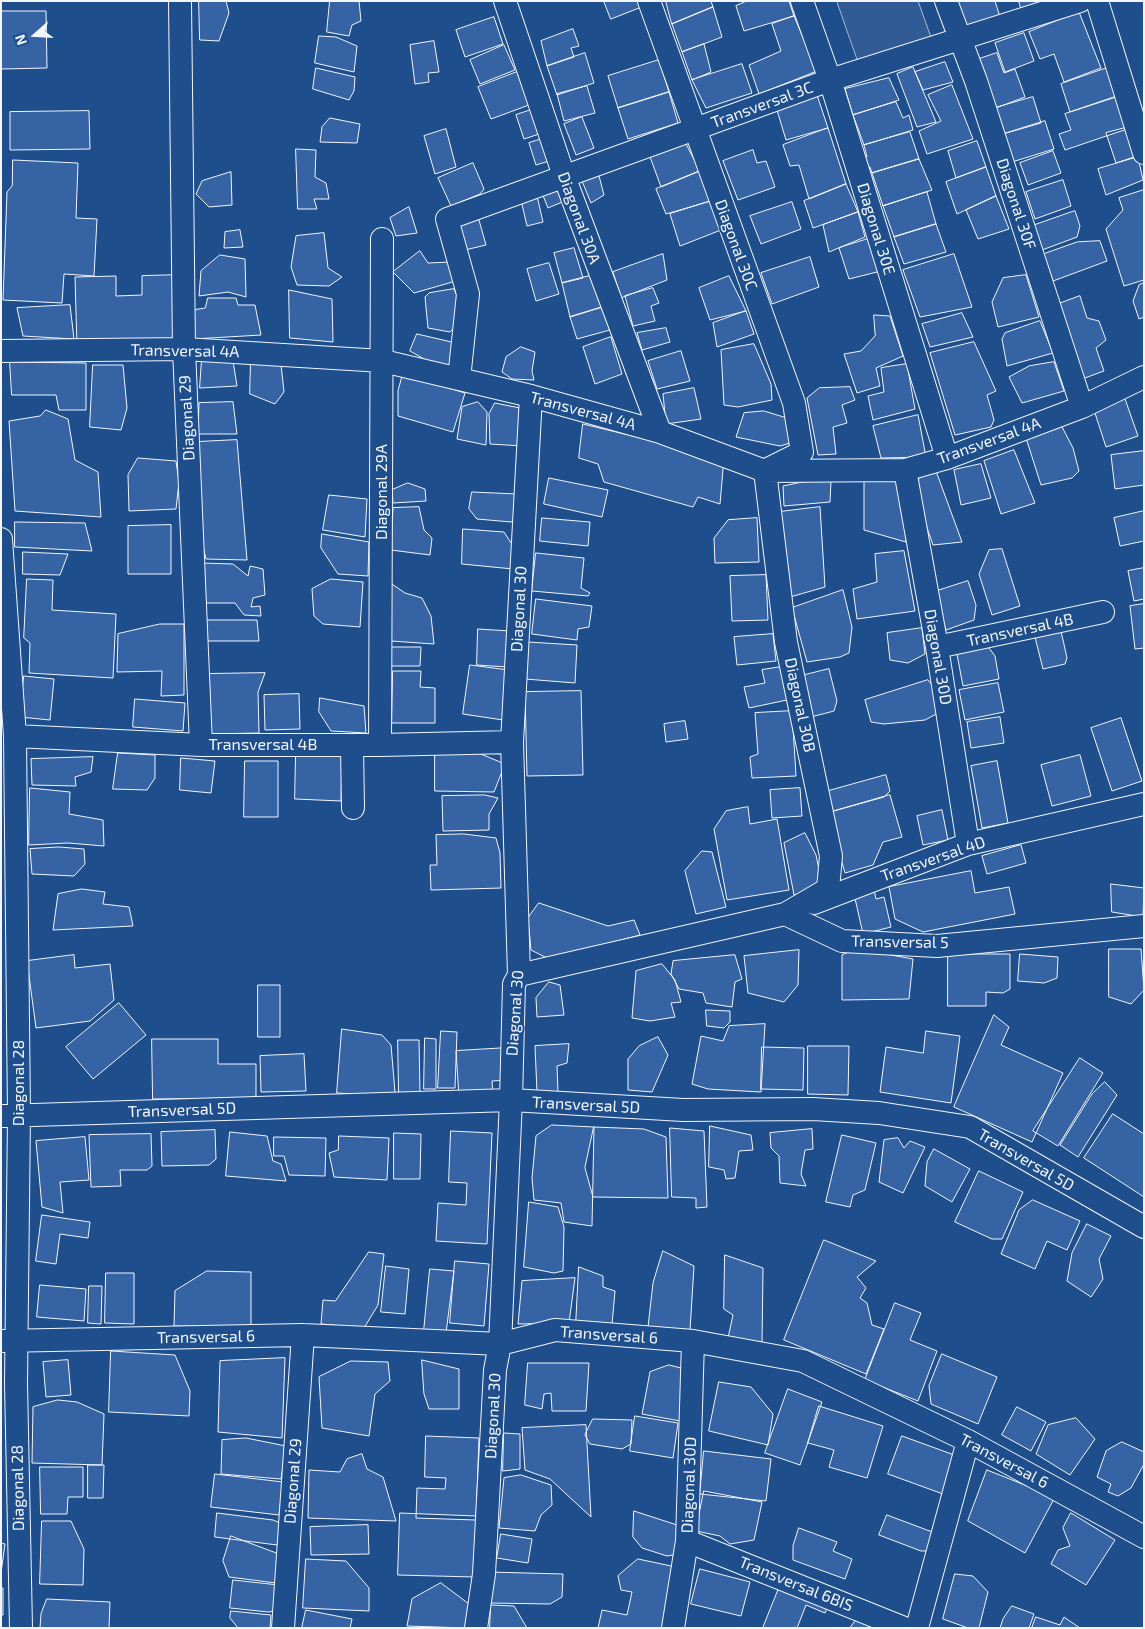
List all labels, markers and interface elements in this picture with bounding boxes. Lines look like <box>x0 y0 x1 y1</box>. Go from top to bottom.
north arrow <box>10 10 60 60</box>
text: N <box>11 33 30 48</box>
street label: Transversal 3C <box>708 78 816 132</box>
street label: Diagonal 30F <box>992 156 1040 252</box>
street label: Diagonal 30A <box>554 170 604 266</box>
street label: Diagonal 30E <box>853 181 899 277</box>
street label: Diagonal 30C <box>711 197 761 293</box>
street label: Transversal 4A <box>130 340 240 362</box>
street label: Diagonal 29 <box>175 375 199 461</box>
street label: Transversal 4A <box>528 388 638 434</box>
street label: Transversal 4A <box>935 413 1043 469</box>
street label: Diagonal 29A <box>372 444 392 540</box>
street label: Diagonal 30 <box>507 565 531 653</box>
street label: Diagonal 30D <box>920 608 956 706</box>
street label: Transversal 4B <box>965 609 1075 651</box>
street label: Diagonal 30B <box>781 656 819 754</box>
street label: Transversal 4B <box>209 735 317 755</box>
street label: Transversal 4D <box>878 832 988 886</box>
street label: Transversal 5 <box>851 932 949 952</box>
street label: Diagonal 30 <box>502 969 528 1057</box>
street label: Diagonal 28 <box>9 1040 29 1126</box>
street label: Transversal 5D <box>531 1093 641 1117</box>
street label: Transversal 5D <box>128 1099 236 1121</box>
street label: Transversal 5D <box>974 1125 1078 1195</box>
street label: Transversal 6 <box>559 1322 659 1348</box>
street label: Transversal 6 <box>157 1327 255 1347</box>
street label: Diagonal 30 <box>481 1372 505 1460</box>
street label: Transversal 6 <box>956 1429 1052 1493</box>
street label: Diagonal 30D <box>678 1436 700 1534</box>
street label: Diagonal 29 <box>280 1437 306 1525</box>
street label: Diagonal 28 <box>8 1445 28 1531</box>
street label: Transversal 6BIS <box>736 1552 856 1616</box>

